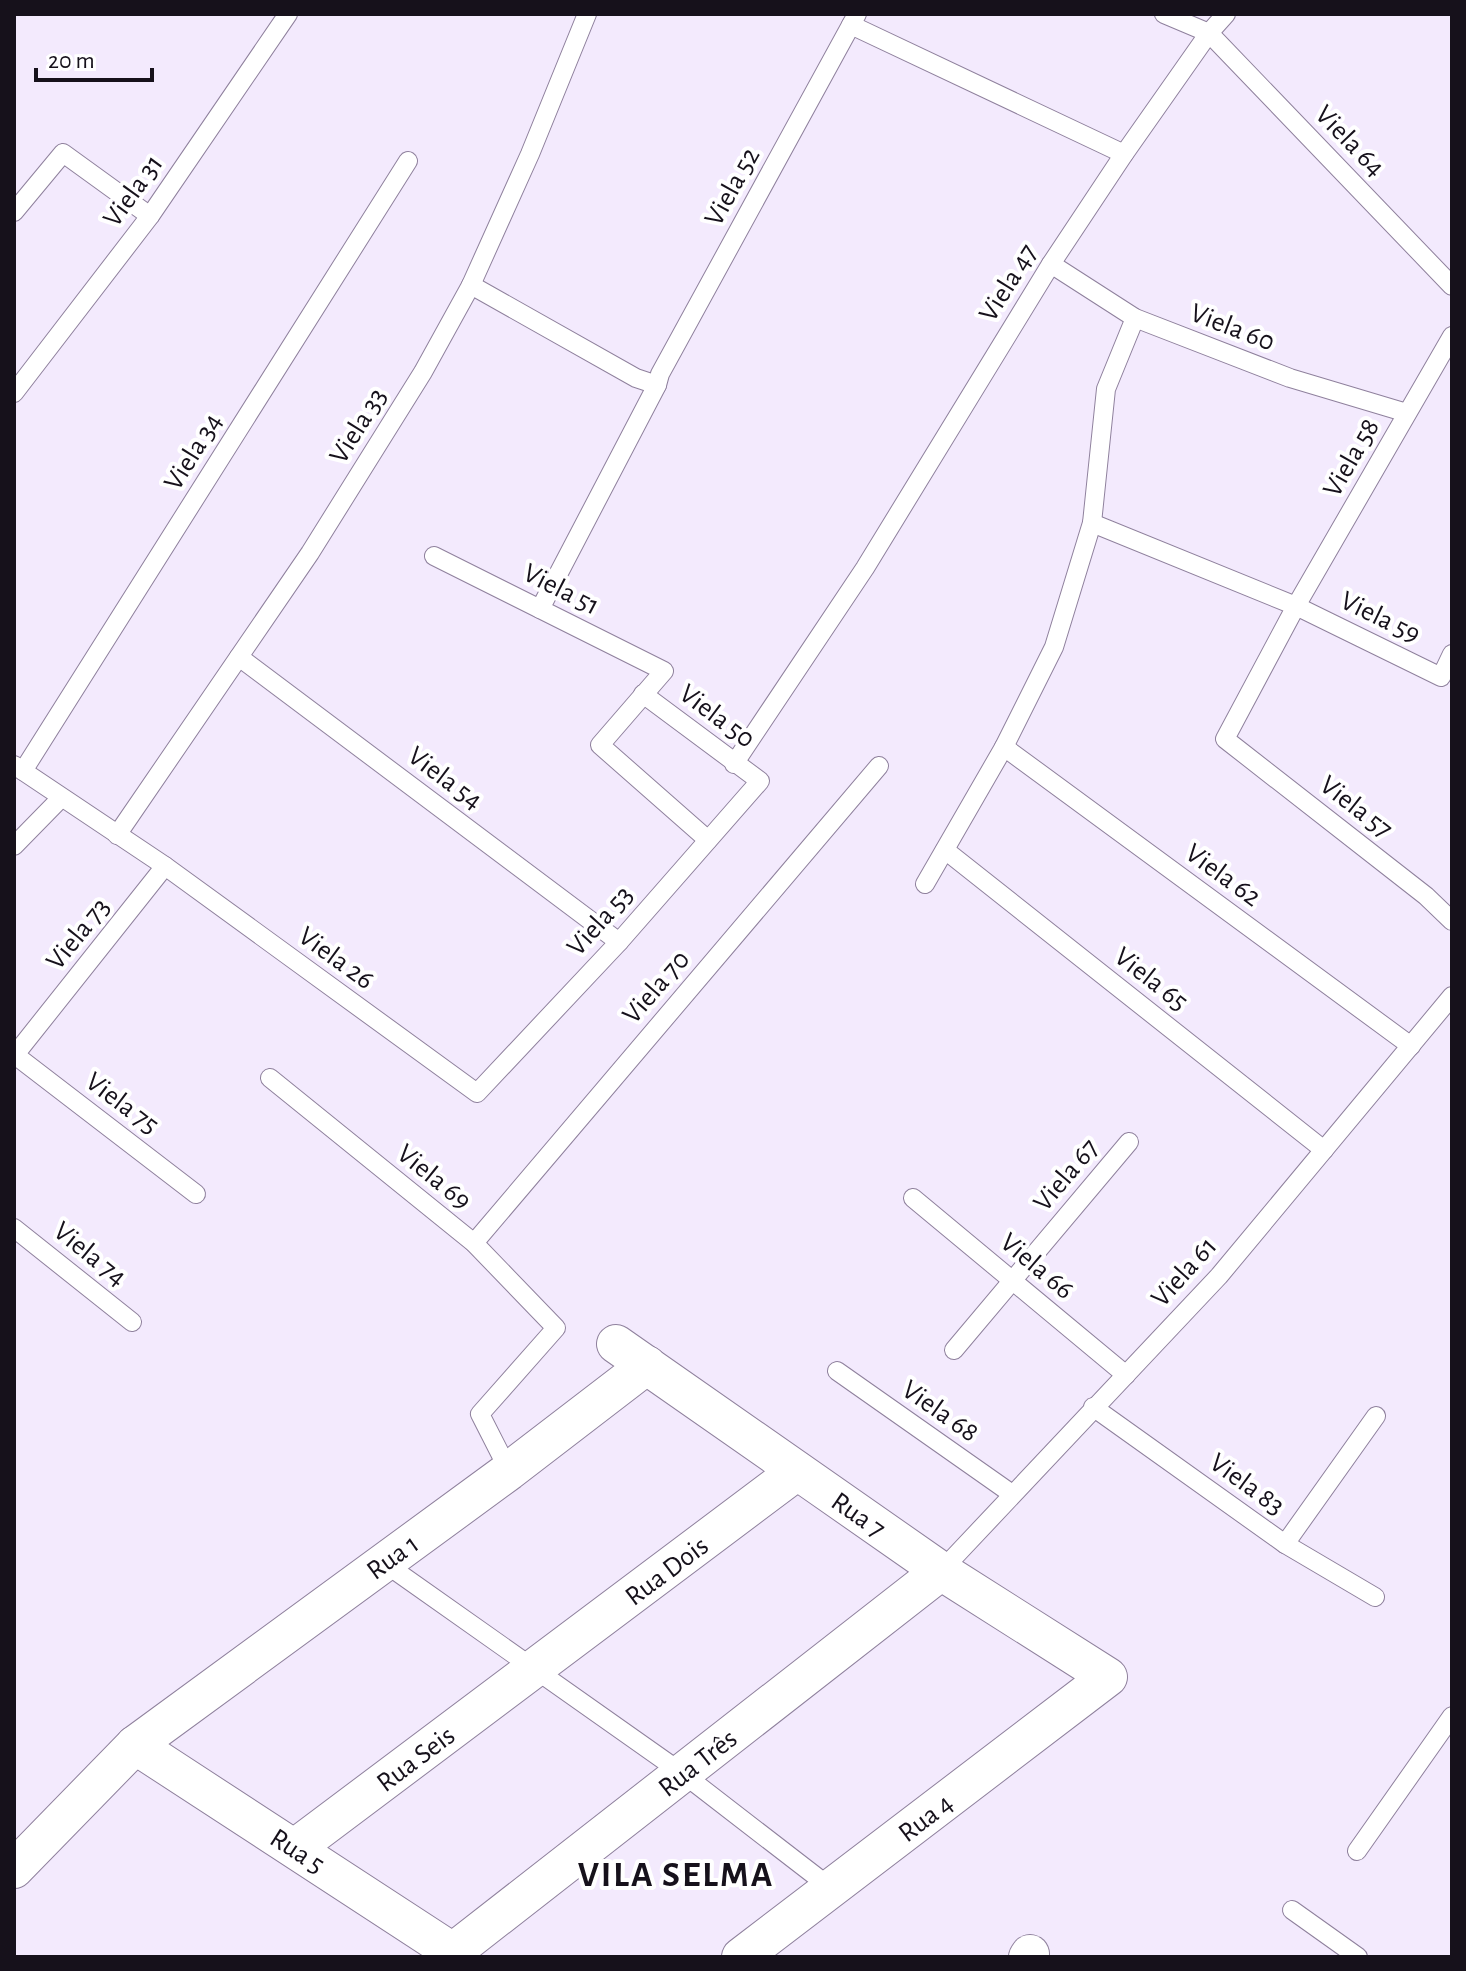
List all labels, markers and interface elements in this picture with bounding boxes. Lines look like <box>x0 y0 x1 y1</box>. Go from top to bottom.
scale bar <box>36 32 152 82</box>
text: 20 m <box>48 49 95 73</box>
street label: Viela 64 <box>1309 101 1390 182</box>
street label: Viela 52 <box>700 143 765 231</box>
street label: Viela 31 <box>98 150 169 232</box>
street label: Viela 47 <box>974 240 1043 327</box>
street label: Viela 60 <box>1186 299 1278 357</box>
street label: Viela 33 <box>325 383 393 469</box>
street label: Viela 34 <box>159 409 228 496</box>
street label: Viela 58 <box>1318 414 1385 502</box>
street label: Viela 51 <box>519 559 604 621</box>
street label: Viela 59 <box>1336 587 1424 649</box>
street label: Viela 50 <box>674 679 760 754</box>
street label: Viela 54 <box>402 742 487 815</box>
street label: Viela 57 <box>1314 771 1397 844</box>
street label: Viela 62 <box>1180 839 1266 912</box>
street label: Viela 53 <box>562 881 639 962</box>
street label: Viela 73 <box>42 893 116 975</box>
street label: Viela 26 <box>293 922 379 995</box>
street label: Viela 65 <box>1109 942 1193 1017</box>
street label: Viela 70 <box>618 946 695 1029</box>
street label: Viela 75 <box>80 1067 164 1140</box>
street label: Viela 67 <box>1029 1134 1105 1217</box>
street label: Viela 69 <box>391 1140 476 1216</box>
street label: Viela 74 <box>48 1217 132 1292</box>
street label: Viela 66 <box>995 1228 1079 1305</box>
street label: Viela 61 <box>1146 1232 1223 1312</box>
street label: Viela 68 <box>896 1375 983 1448</box>
street label: Viela 83 <box>1204 1448 1289 1521</box>
street label: Rua 7 <box>826 1487 890 1544</box>
street label: Rua 1 <box>362 1530 424 1586</box>
street label: Rua Dois <box>621 1532 714 1612</box>
street label: Rua Seis <box>372 1721 460 1798</box>
street label: Rua Três <box>654 1725 743 1803</box>
street label: Rua 4 <box>894 1789 959 1848</box>
street label: Rua 5 <box>265 1824 329 1879</box>
district label: VILA SELMA <box>578 1857 774 1893</box>

